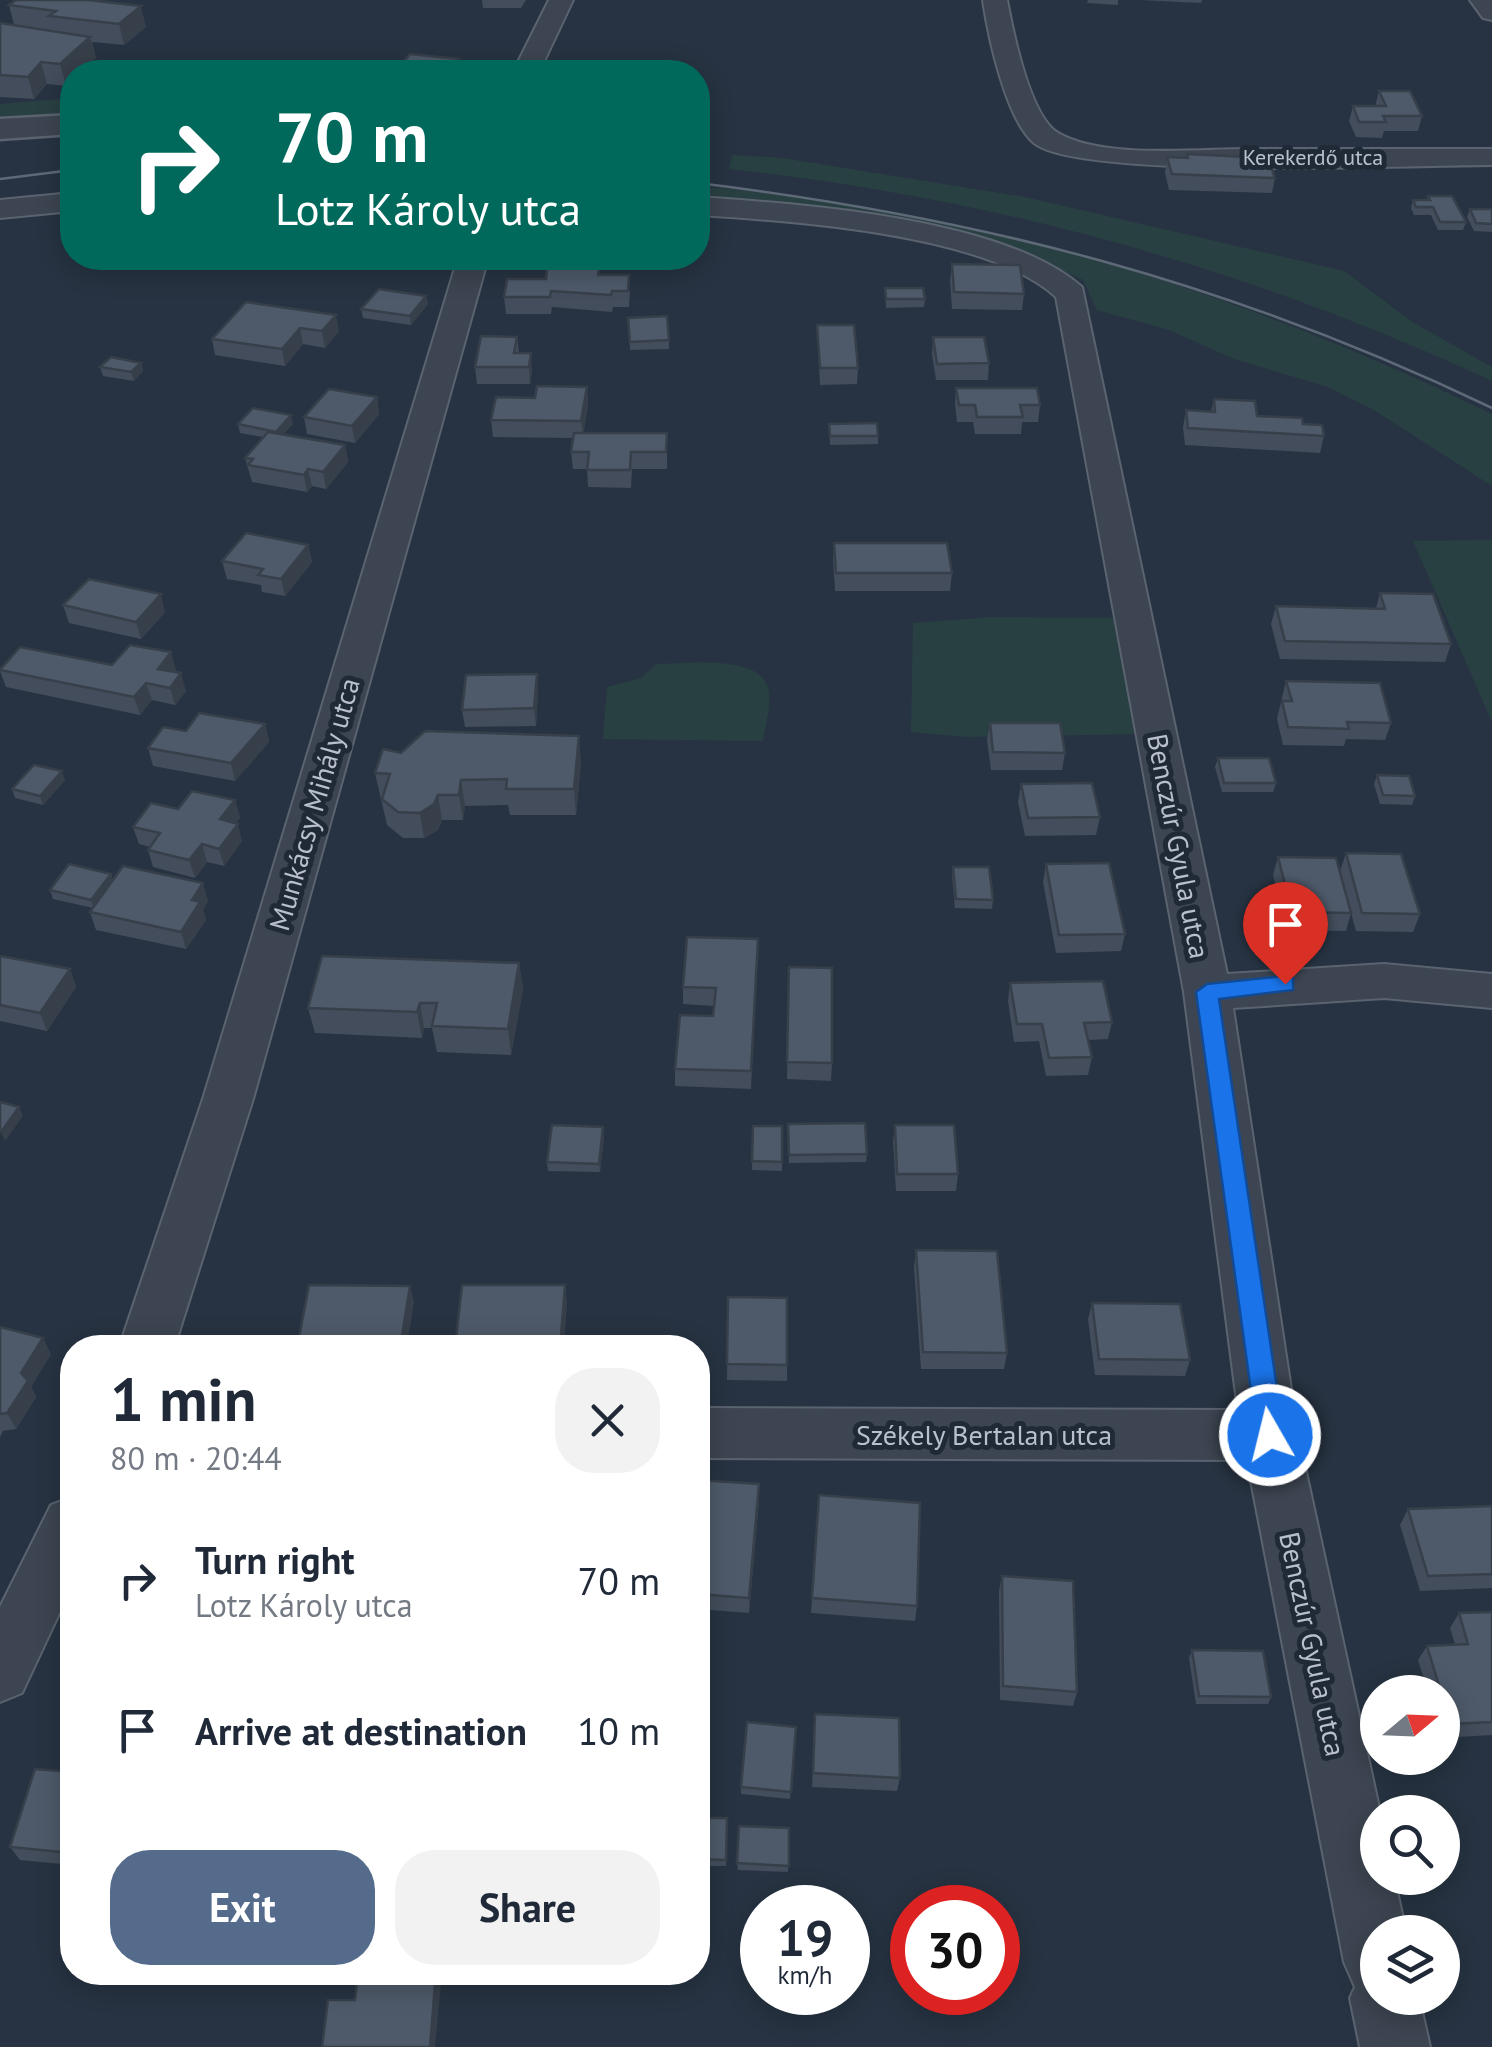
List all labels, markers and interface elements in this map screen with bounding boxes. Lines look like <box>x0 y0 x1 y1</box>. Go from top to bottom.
text: 70 m <box>275 91 428 181</box>
icon: right <box>110 100 240 230</box>
street label: Kerekerdő utca <box>1243 143 1383 171</box>
text: Lotz Károly utca <box>275 179 581 237</box>
street label: Munkácsy Mihály utca <box>260 673 368 935</box>
street label: Benczúr Gyula utca <box>1139 730 1219 962</box>
pin <box>1243 882 1328 985</box>
icon: arrive <box>1258 897 1313 952</box>
text: 1 min <box>110 1360 256 1438</box>
button: close <box>555 1368 660 1473</box>
position arrow <box>1218 1383 1322 1487</box>
street label: Székely Bertalan utca <box>856 1416 1112 1453</box>
text: 80 m · 20:44 <box>110 1437 282 1479</box>
street label: Benczúr Gyula utca <box>1271 1528 1355 1760</box>
text: Turn right <box>195 1535 355 1584</box>
icon: right <box>110 1553 165 1608</box>
text: 70 m <box>578 1556 660 1605</box>
text: Lotz Károly utca <box>195 1584 413 1626</box>
north arrow <box>1360 1675 1460 1775</box>
map controls <box>1360 1675 1460 2015</box>
icon: arrive <box>110 1703 165 1758</box>
text: Arrive at destination <box>195 1706 527 1755</box>
text: 10 m <box>578 1706 660 1755</box>
button: search <box>1360 1795 1460 1895</box>
button: Exit <box>110 1850 375 1965</box>
button: Share <box>395 1850 660 1965</box>
speed limit sign: 30 <box>890 1885 1020 2015</box>
text: 19 <box>777 1905 833 1970</box>
button: layers <box>1360 1915 1460 2015</box>
text: km/h <box>778 1959 832 1991</box>

